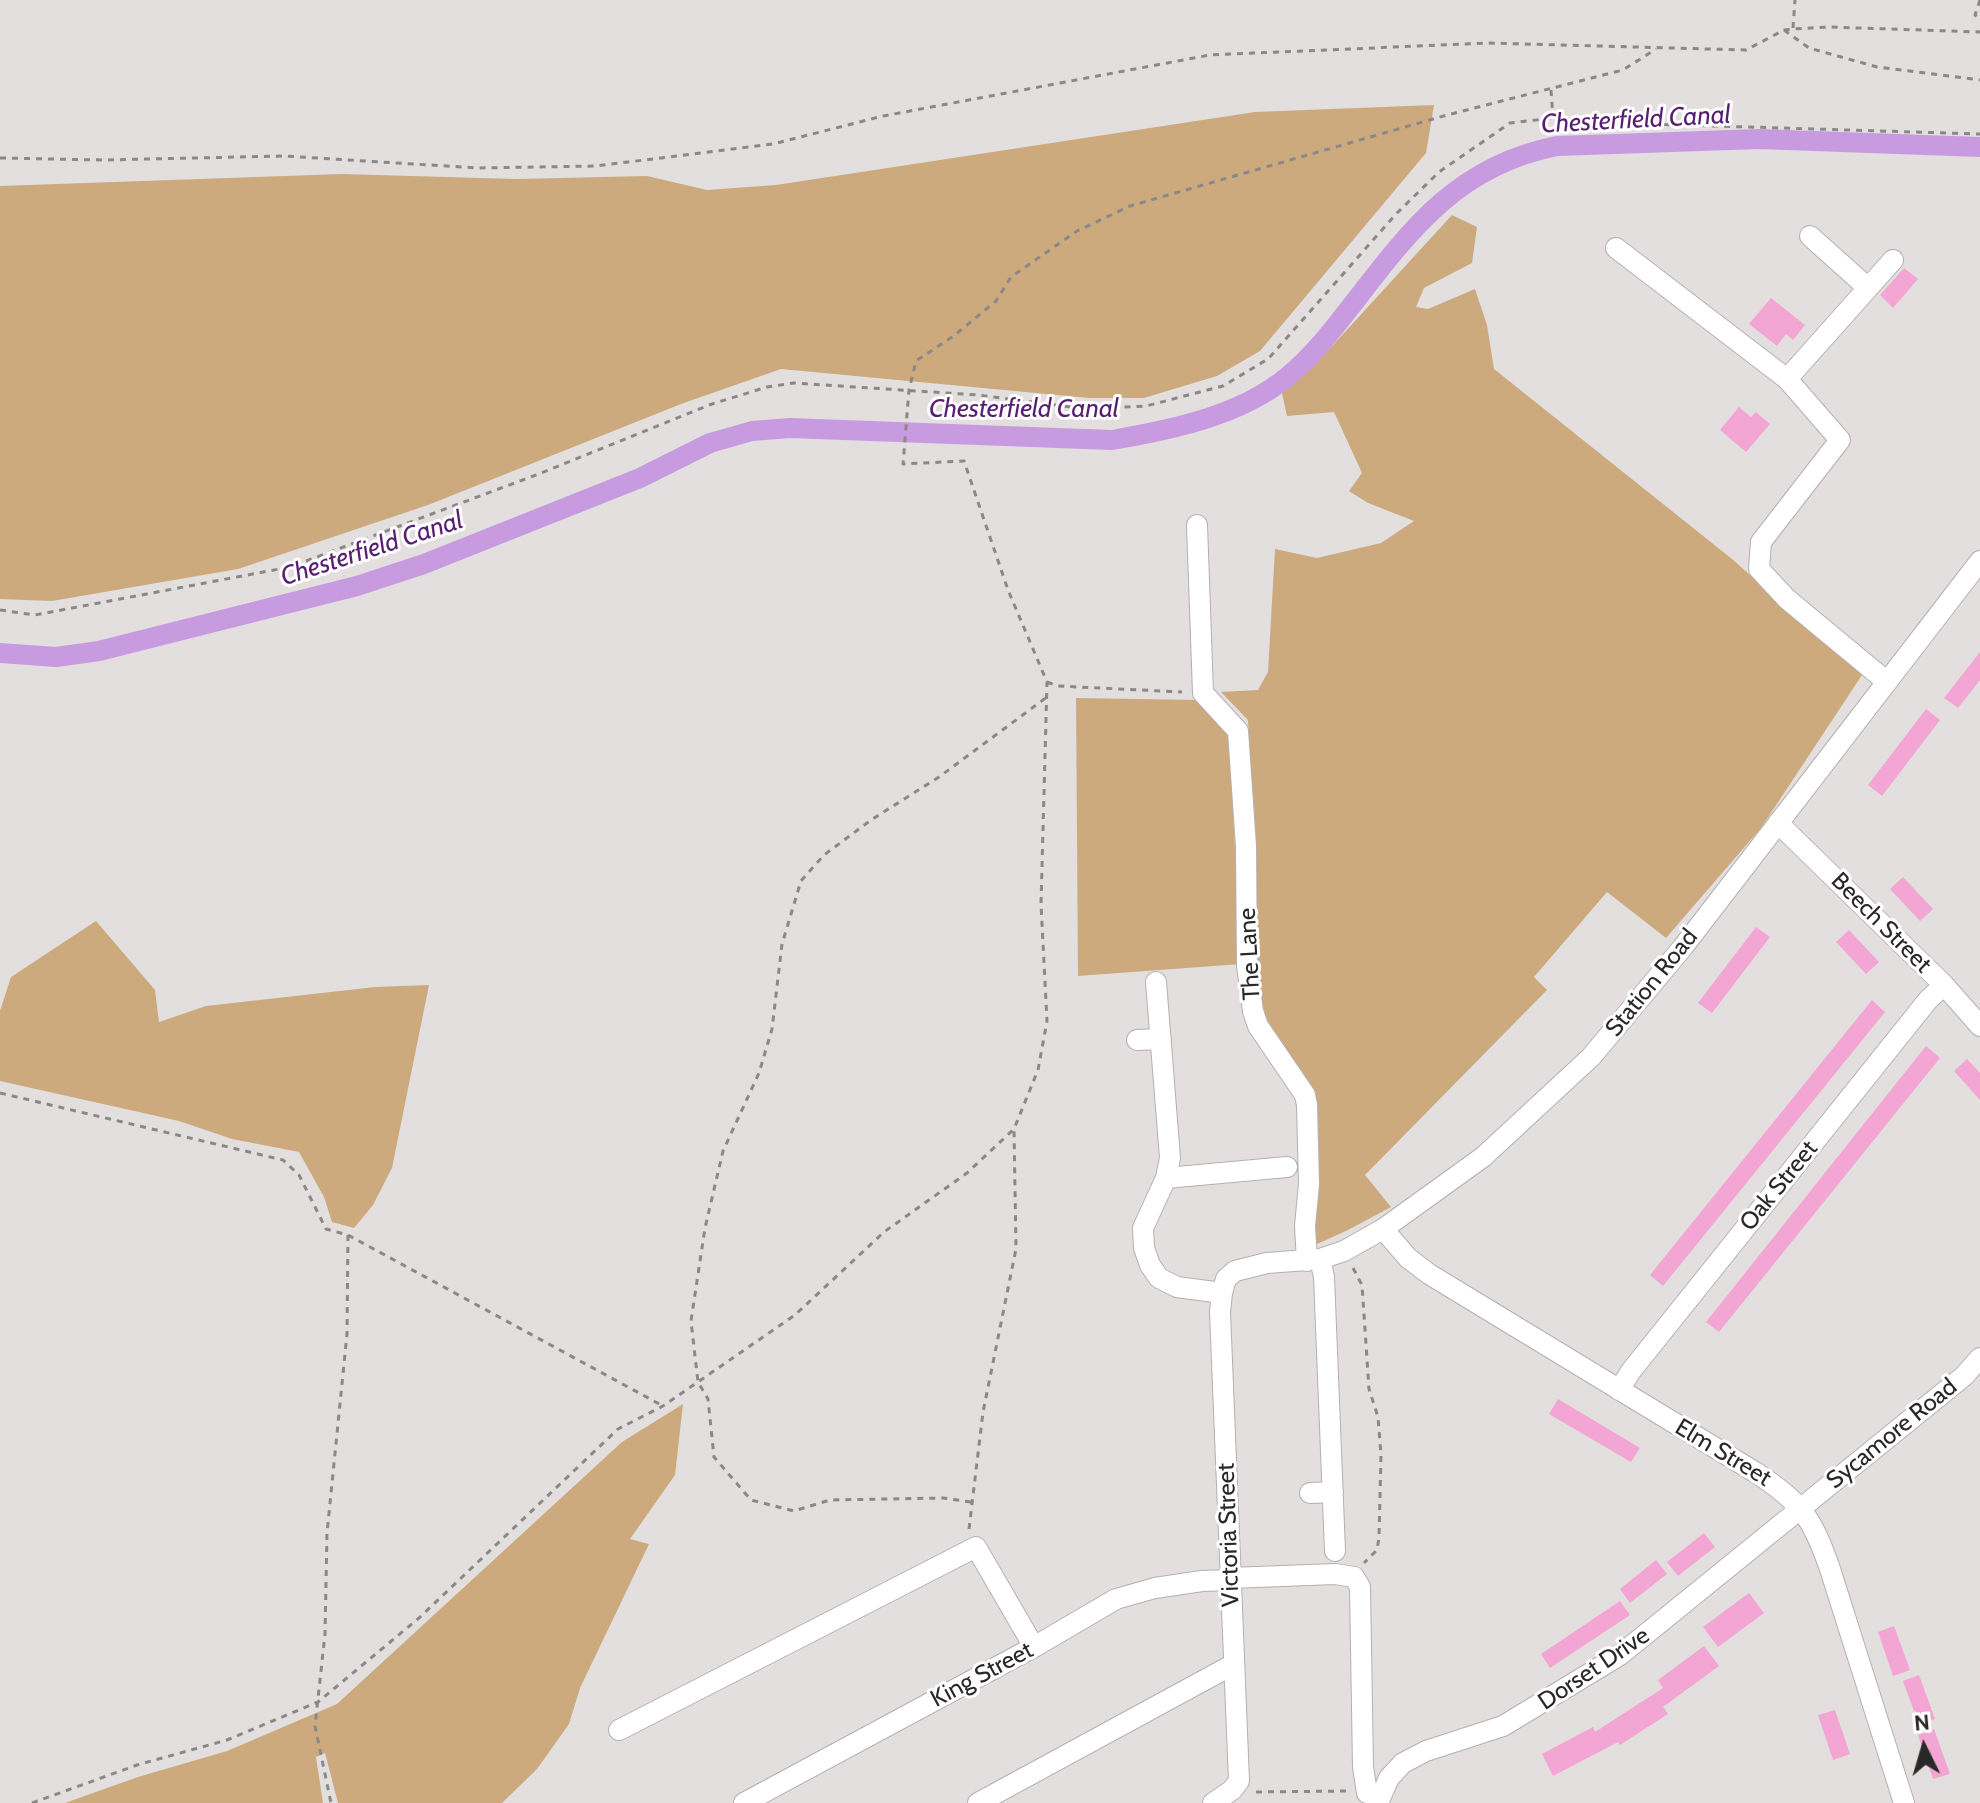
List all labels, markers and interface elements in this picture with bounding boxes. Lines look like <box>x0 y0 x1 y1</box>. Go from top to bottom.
water label: Chesterfield Canal <box>1540 99 1732 141</box>
water label: Chesterfield Canal <box>929 393 1119 425</box>
water label: Chesterfield Canal <box>277 505 467 593</box>
street label: Beech Street <box>1825 867 1937 979</box>
street label: The Lane <box>1233 907 1267 1001</box>
street label: Station Road <box>1600 923 1704 1043</box>
street label: Oak Street <box>1734 1135 1824 1237</box>
street label: Sycamore Road <box>1821 1373 1963 1495</box>
street label: Elm Street <box>1670 1413 1776 1493</box>
street label: Victoria Street <box>1212 1462 1246 1608</box>
street label: Dorset Drive <box>1533 1621 1655 1717</box>
street label: King Street <box>926 1636 1038 1714</box>
north arrow <box>1884 1707 1964 1787</box>
text: N <box>1913 1708 1931 1737</box>

